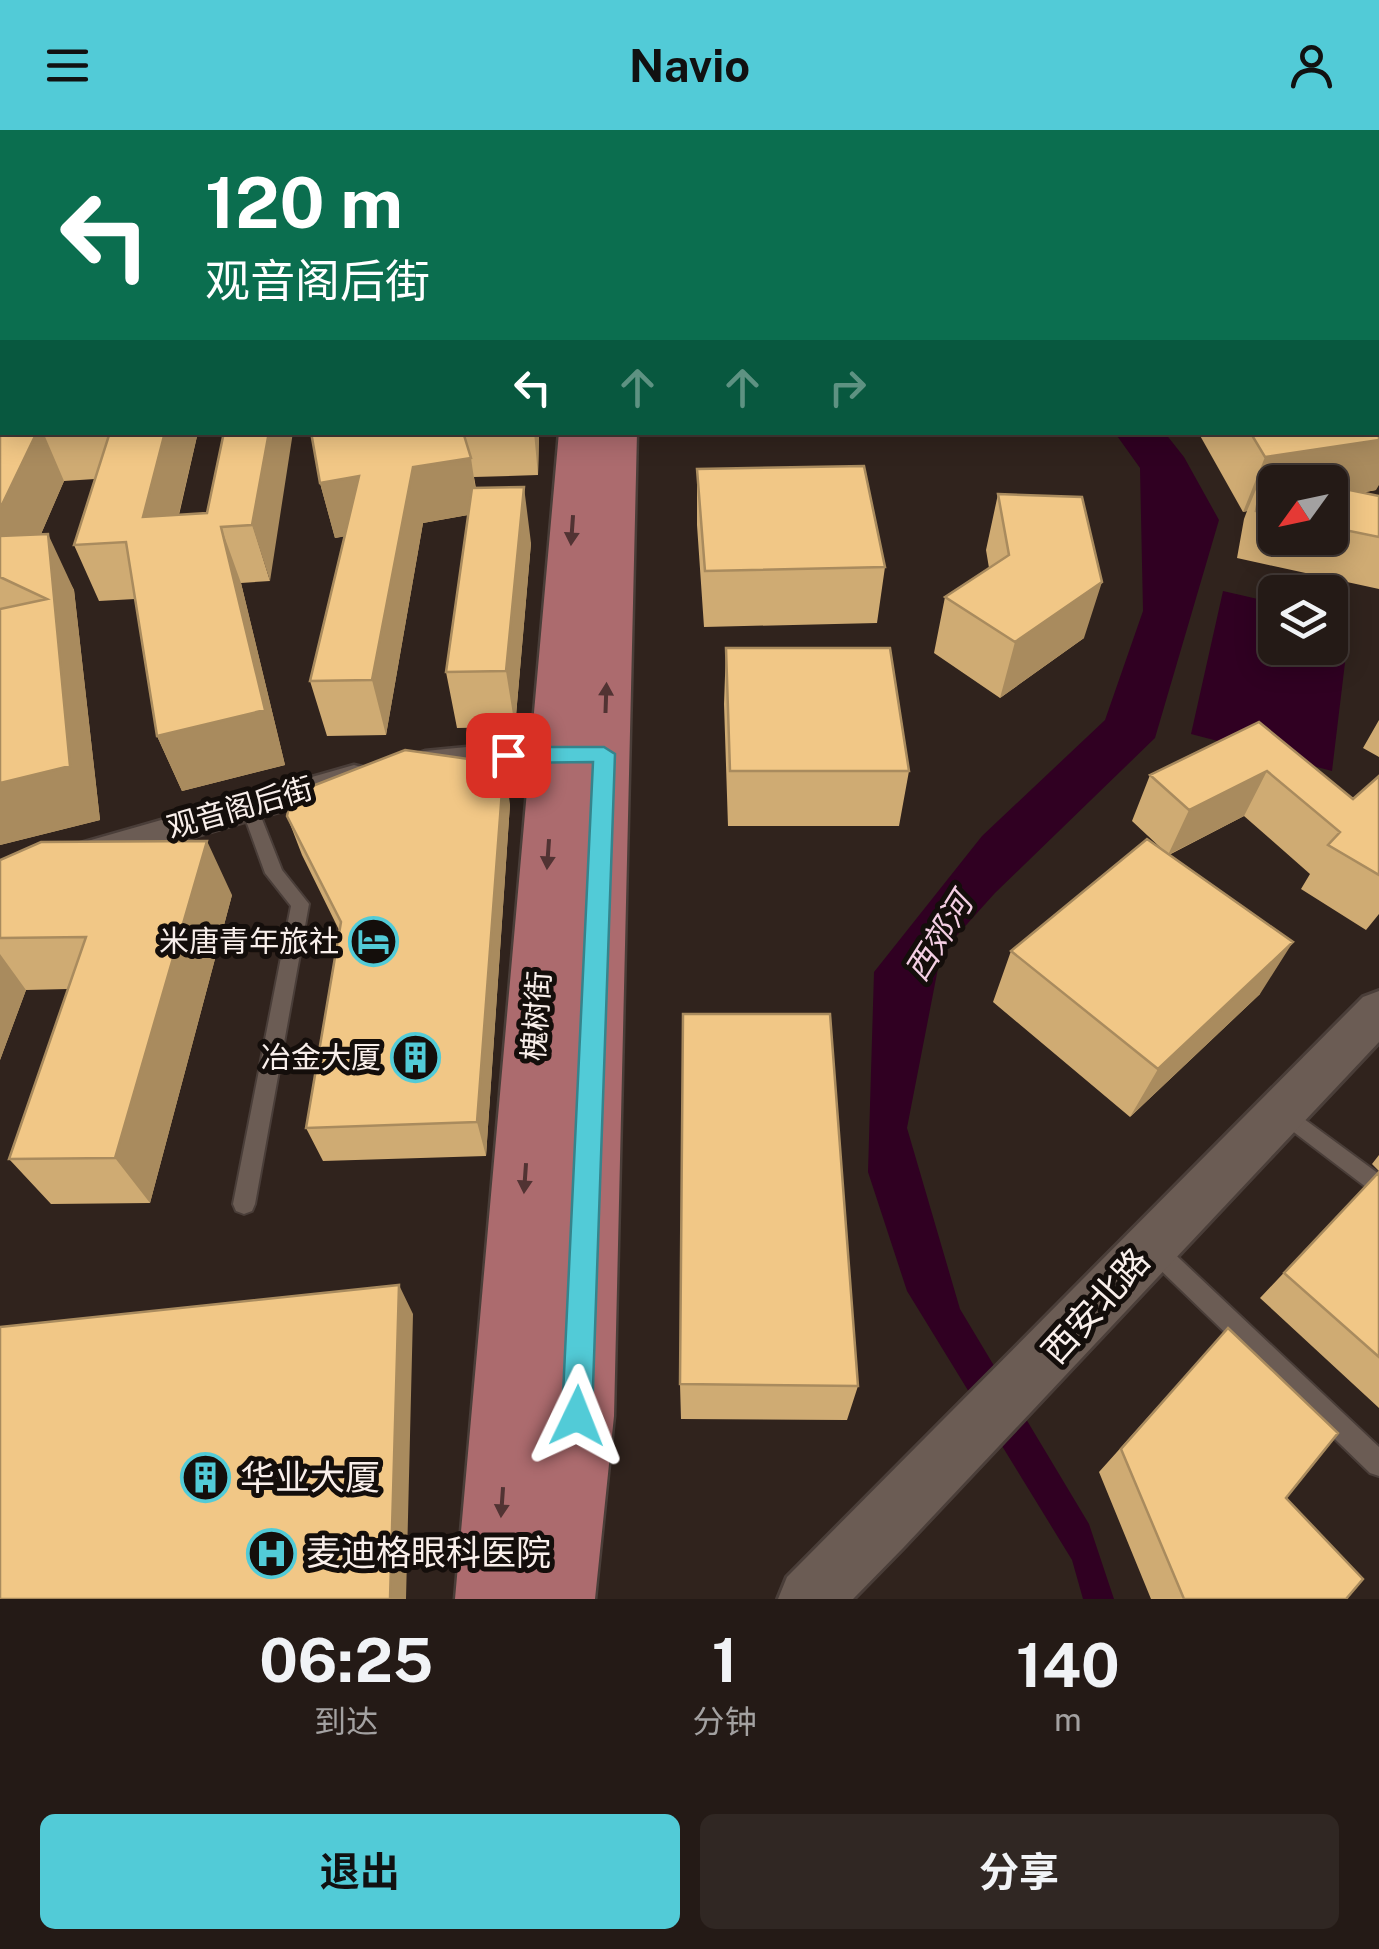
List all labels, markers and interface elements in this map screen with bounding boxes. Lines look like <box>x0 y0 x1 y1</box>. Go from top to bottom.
icon: menu <box>40 38 95 93</box>
icon: person <box>1284 38 1339 93</box>
text: Navio <box>629 39 750 92</box>
text: 120 m <box>205 161 403 244</box>
icon: left <box>40 170 170 300</box>
text: 观音阁后街 <box>205 254 430 307</box>
icon: left <box>505 360 560 415</box>
icon: ahead <box>610 360 665 415</box>
icon: ahead <box>715 360 770 415</box>
icon: right <box>820 360 875 415</box>
north arrow <box>1258 465 1348 555</box>
map controls <box>1258 465 1348 665</box>
one-way arrow <box>563 514 579 546</box>
button: layers <box>1258 575 1348 665</box>
one-way arrow <box>599 682 615 714</box>
pin <box>466 713 551 798</box>
icon: arrive <box>481 728 536 783</box>
street label: 观音阁后街 <box>163 769 317 845</box>
one-way arrow <box>540 838 556 870</box>
water label: 西郊河 <box>897 881 983 987</box>
hotel icon: 米唐青年旅社 <box>348 916 400 968</box>
place label: 米唐青年旅社 <box>159 923 339 959</box>
street label: 槐树街 <box>515 970 557 1062</box>
building icon: 冶金大厦 <box>390 1032 442 1084</box>
place label: 冶金大厦 <box>261 1039 381 1075</box>
one-way arrow <box>517 1163 533 1195</box>
street label: 西安北路 <box>1034 1240 1158 1371</box>
position arrow <box>525 1364 629 1468</box>
building icon: 华业大厦 <box>179 1452 231 1504</box>
place label: 华业大厦 <box>240 1457 380 1498</box>
one-way arrow <box>493 1487 509 1519</box>
hospital icon: 麦迪格眼科医院 <box>245 1527 297 1579</box>
place label: 麦迪格眼科医院 <box>306 1532 551 1573</box>
text: 06:25 <box>259 1625 433 1696</box>
text: 1 <box>712 1625 738 1696</box>
text: 140 <box>1016 1630 1120 1701</box>
text: m <box>1054 1701 1082 1738</box>
text: 到达 <box>314 1703 378 1740</box>
text: 分钟 <box>693 1703 757 1740</box>
button: 退出 <box>40 1814 680 1929</box>
button: 分享 <box>700 1814 1339 1929</box>

